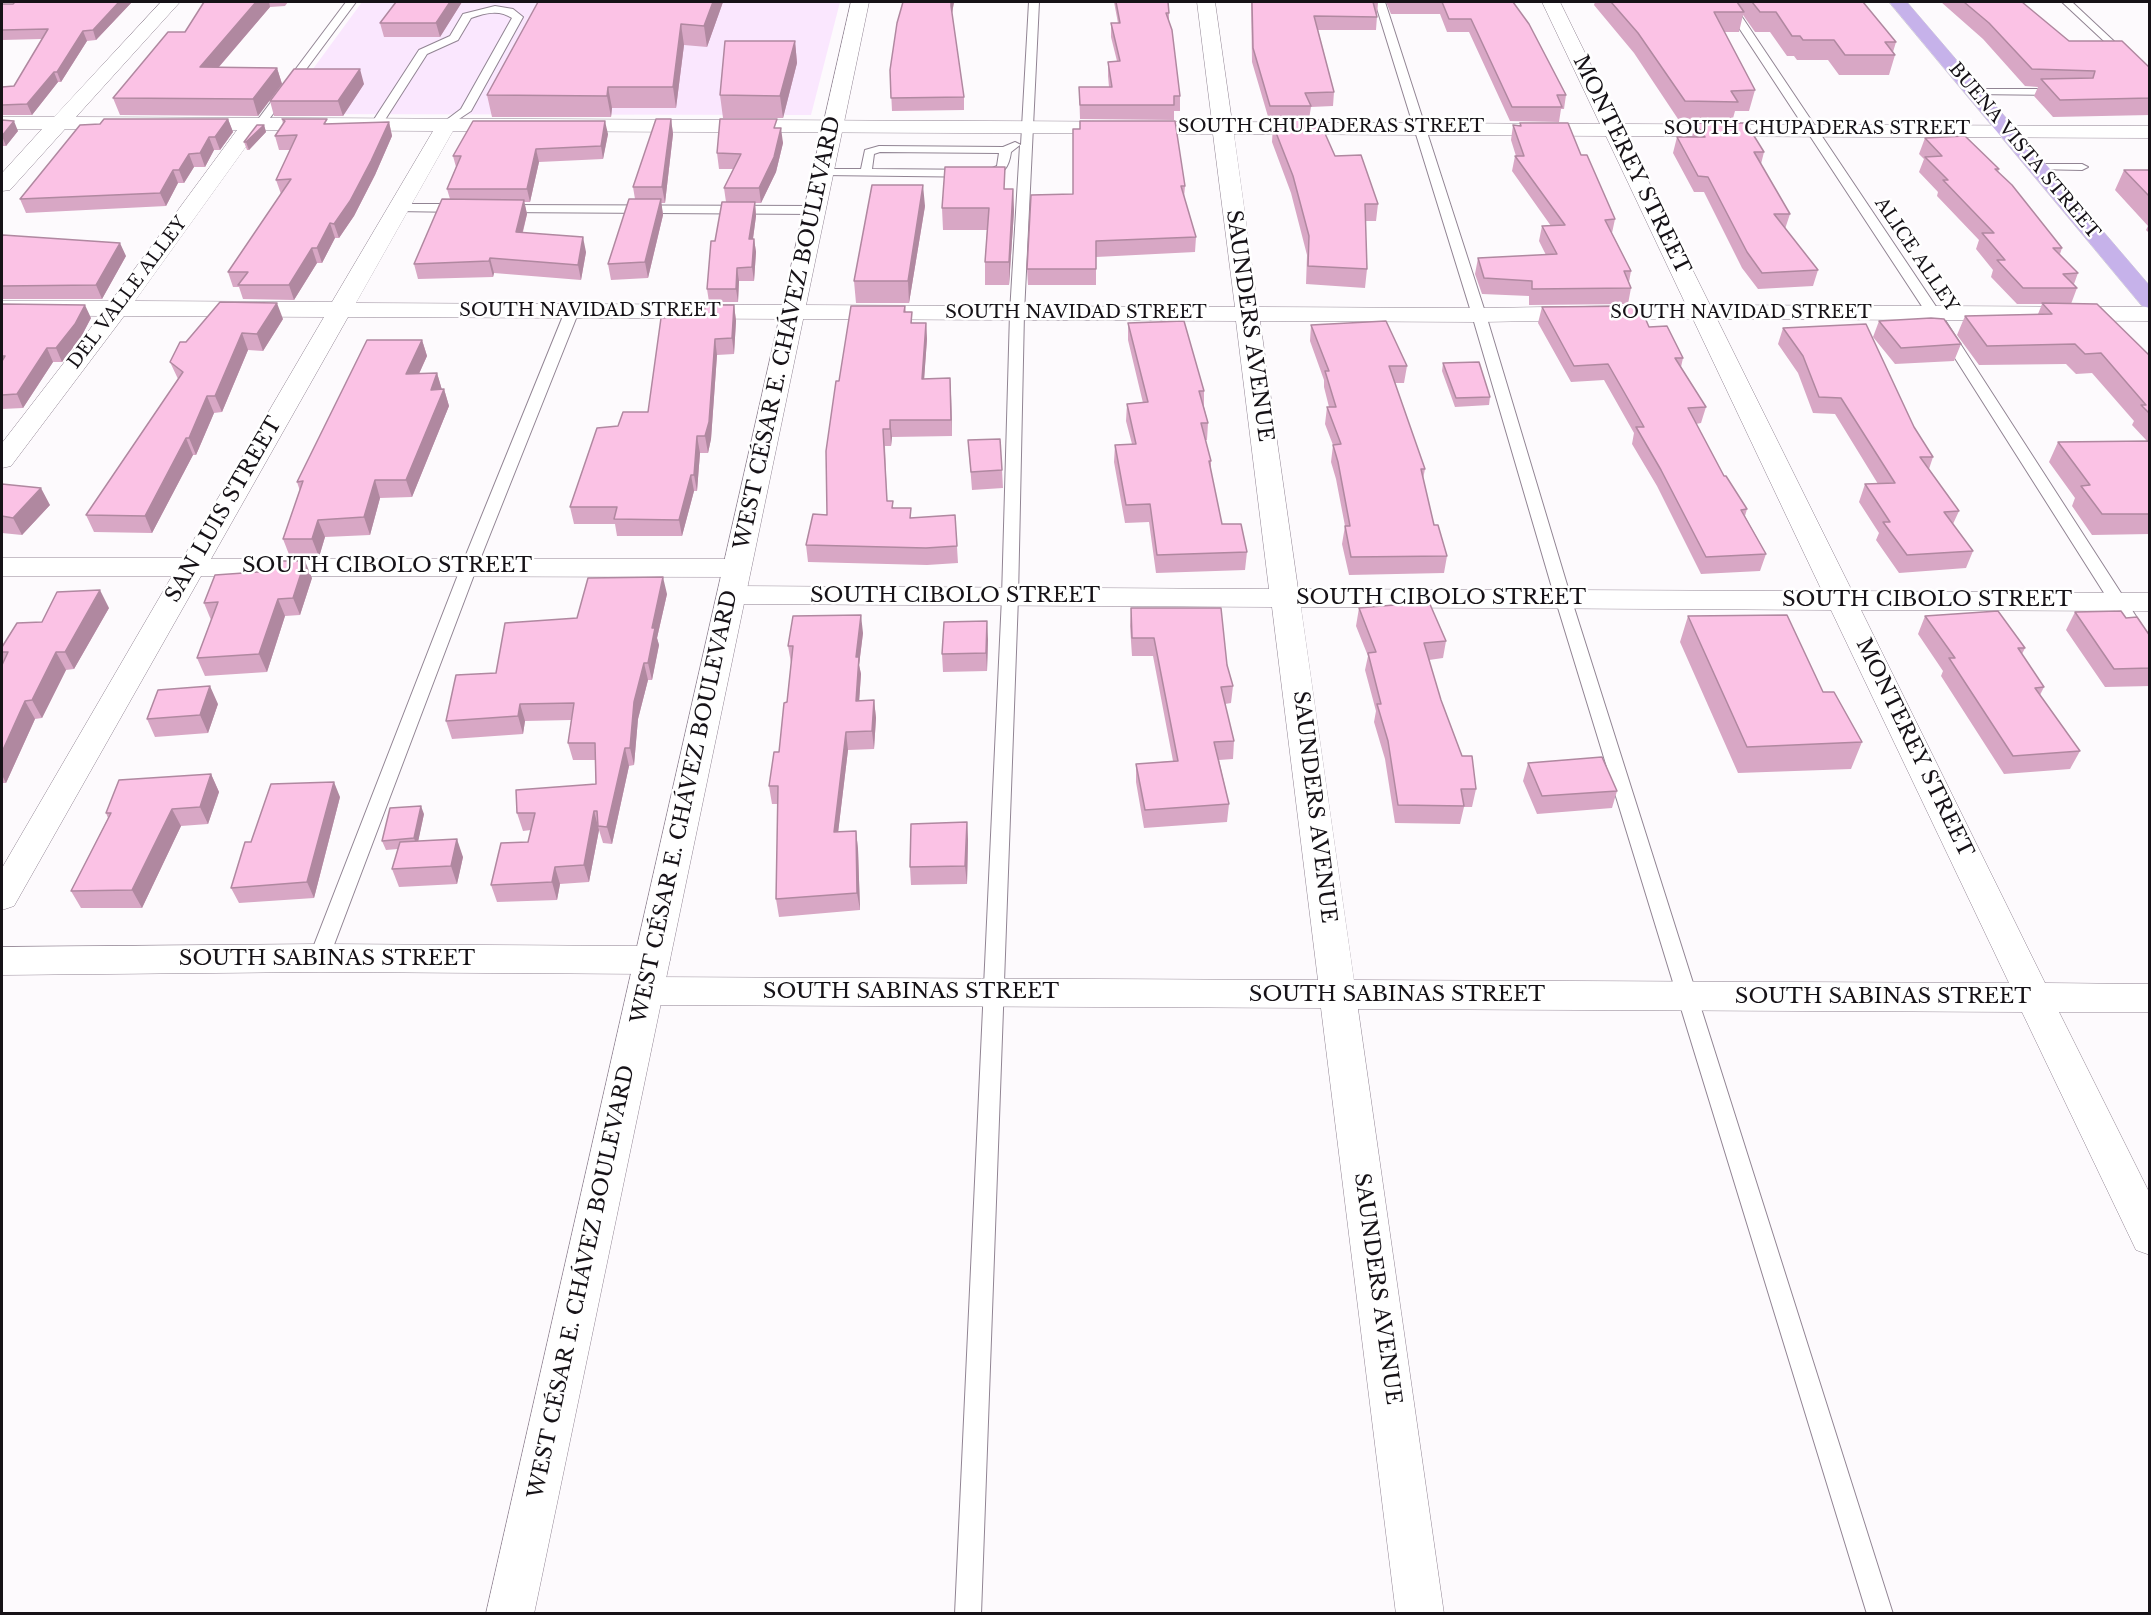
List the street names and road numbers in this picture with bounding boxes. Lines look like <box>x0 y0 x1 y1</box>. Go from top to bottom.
street label: MONTEREY STREET <box>1567 51 1695 279</box>
street label: BUENA VISTA STREET <box>1944 59 2104 243</box>
street label: WEST CÉSAR E. CHÁVEZ BOULEVARD <box>730 114 846 552</box>
street label: SOUTH CHUPADERAS STREET <box>1178 116 1484 138</box>
street label: SOUTH CHUPADERAS STREET <box>1664 118 1970 140</box>
street label: ALICE ALLEY <box>1870 194 1962 316</box>
street label: SAUNDERS AVENUE <box>1220 208 1278 444</box>
street label: DEL VALLE ALLEY <box>64 213 192 373</box>
street label: SOUTH NAVIDAD STREET <box>459 300 721 322</box>
street label: SOUTH NAVIDAD STREET <box>945 302 1207 324</box>
street label: SOUTH NAVIDAD STREET <box>1610 302 1872 324</box>
street label: SAN LUIS STREET <box>161 413 287 607</box>
street label: SOUTH CIBOLO STREET <box>242 553 532 579</box>
street label: SOUTH CIBOLO STREET <box>810 583 1100 609</box>
street label: SOUTH CIBOLO STREET <box>1296 585 1586 611</box>
street label: SOUTH CIBOLO STREET <box>1782 587 2072 613</box>
street label: WEST CÉSAR E. CHÁVEZ BOULEVARD <box>627 588 743 1026</box>
street label: MONTEREY STREET <box>1850 634 1978 862</box>
street label: SAUNDERS AVENUE <box>1287 689 1341 925</box>
street label: SOUTH SABINAS STREET <box>179 946 475 972</box>
street label: SOUTH SABINAS STREET <box>763 979 1059 1005</box>
street label: SOUTH SABINAS STREET <box>1249 982 1545 1008</box>
street label: SOUTH SABINAS STREET <box>1735 984 2031 1010</box>
street label: WEST CÉSAR E. CHÁVEZ BOULEVARD <box>524 1063 640 1501</box>
street label: SAUNDERS AVENUE <box>1348 1171 1406 1407</box>

